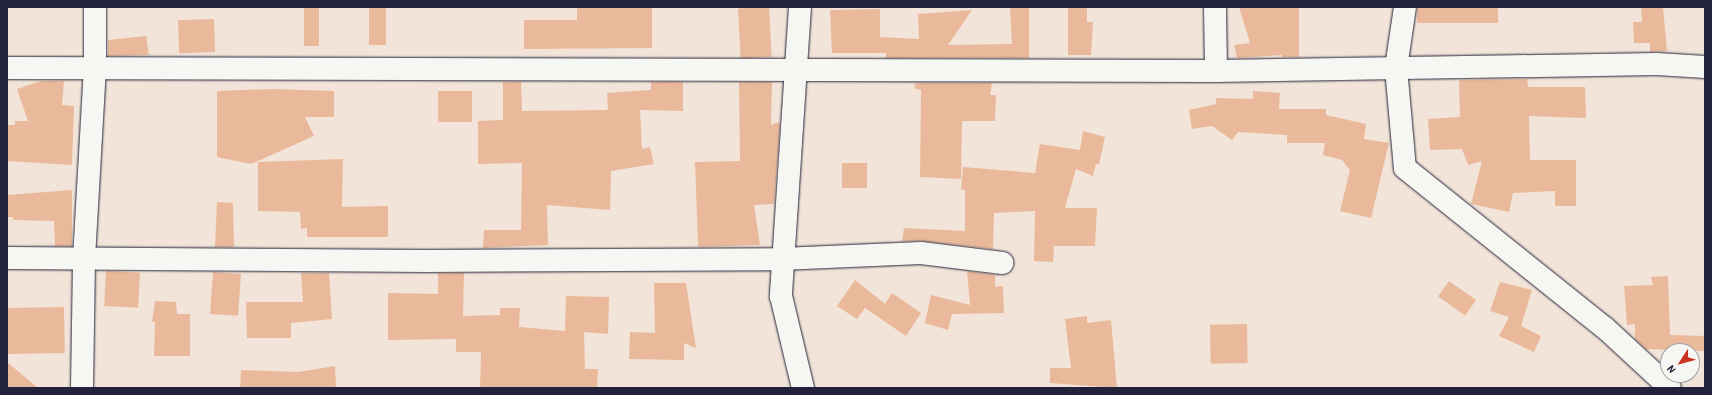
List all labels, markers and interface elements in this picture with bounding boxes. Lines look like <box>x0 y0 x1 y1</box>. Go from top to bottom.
north arrow <box>1660 343 1700 383</box>
text: N <box>1664 363 1678 376</box>

